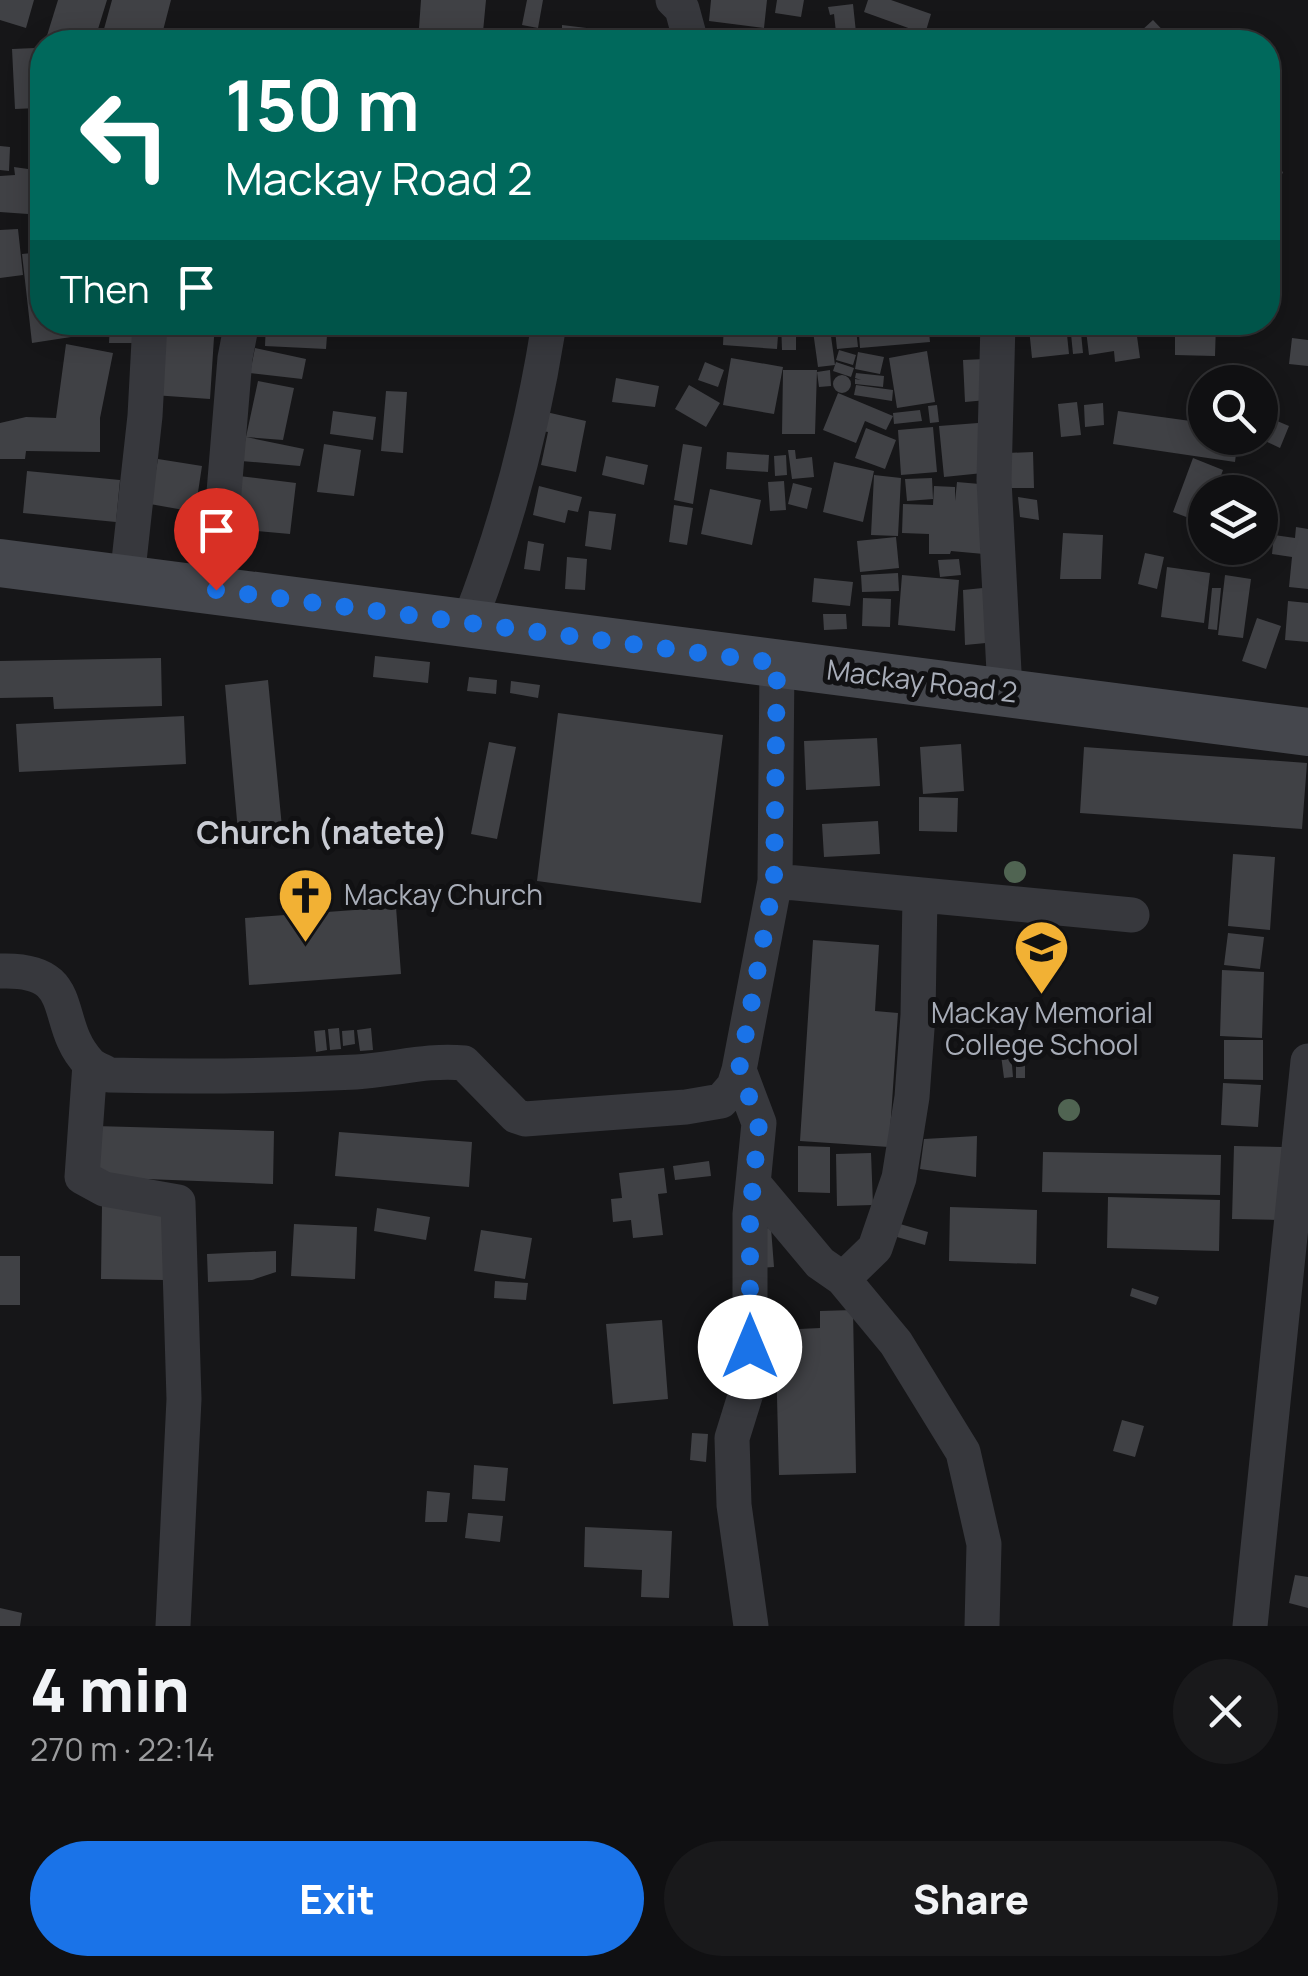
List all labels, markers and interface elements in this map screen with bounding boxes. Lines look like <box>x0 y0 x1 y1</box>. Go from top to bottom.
text: 150 m <box>225 56 420 152</box>
icon: left <box>60 70 190 200</box>
text: Mackay Road 2 <box>225 147 533 209</box>
icon: arrive <box>169 260 224 315</box>
text: Then <box>60 262 149 314</box>
map controls <box>1188 365 1278 565</box>
button: search <box>1188 365 1278 455</box>
button: layers <box>1188 475 1278 565</box>
pin <box>174 488 259 591</box>
icon: arrive <box>189 503 244 558</box>
street label: Mackay Road 2 <box>825 649 1019 711</box>
district label: Church (natete) <box>196 810 448 854</box>
church icon: Mackay Church <box>275 865 335 944</box>
place label: Mackay Church <box>344 875 543 913</box>
school or university icon: Mackay Memorial College School <box>1012 917 1072 996</box>
place label: Mackay Memorial College School <box>931 993 1153 1063</box>
position arrow <box>698 1295 802 1399</box>
text: 4 min <box>30 1648 190 1730</box>
button: close <box>1173 1659 1278 1764</box>
text: 270 m · 22:14 <box>30 1727 215 1771</box>
button: Exit <box>30 1841 644 1956</box>
button: Share <box>664 1841 1278 1956</box>

